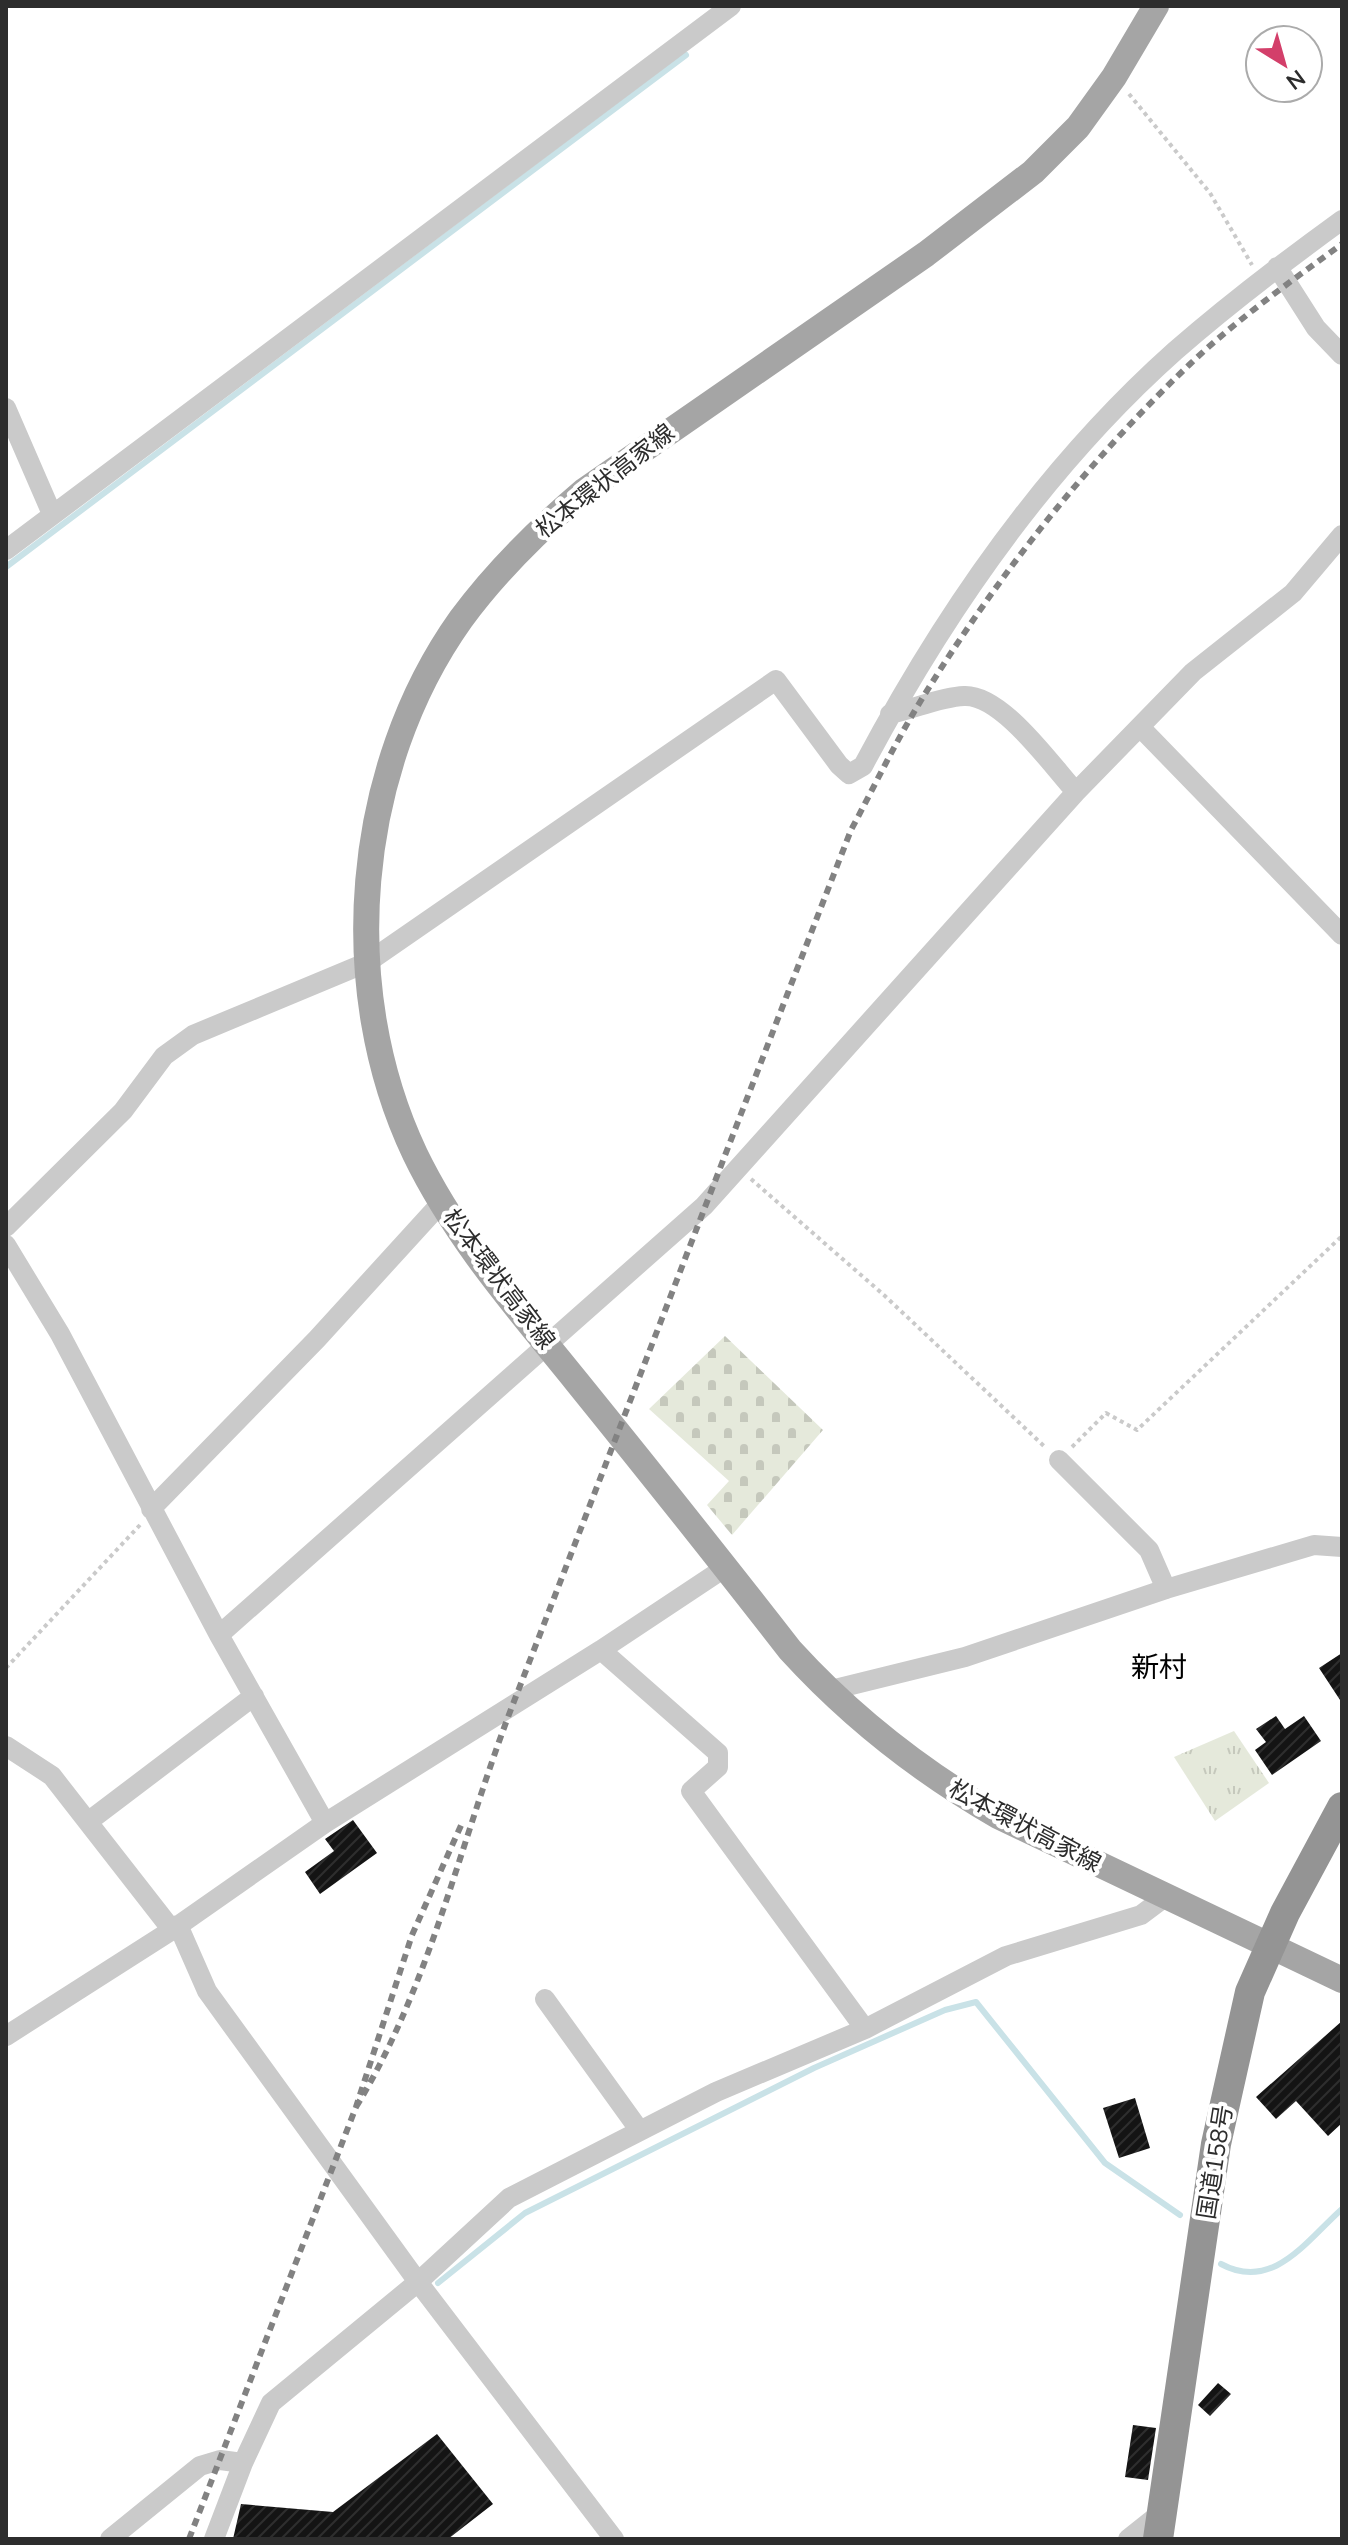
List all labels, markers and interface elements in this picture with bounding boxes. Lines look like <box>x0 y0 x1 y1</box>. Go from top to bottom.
north arrow <box>1244 24 1324 104</box>
text: N <box>1280 62 1311 96</box>
street label: 松本環状高家線 <box>529 417 681 545</box>
street label: 松本環状高家線 <box>436 1202 562 1356</box>
district label: 新村 <box>1131 1649 1187 1687</box>
street label: 松本環状高家線 <box>943 1772 1107 1880</box>
street label: 国道158号 <box>1190 2103 1240 2221</box>

